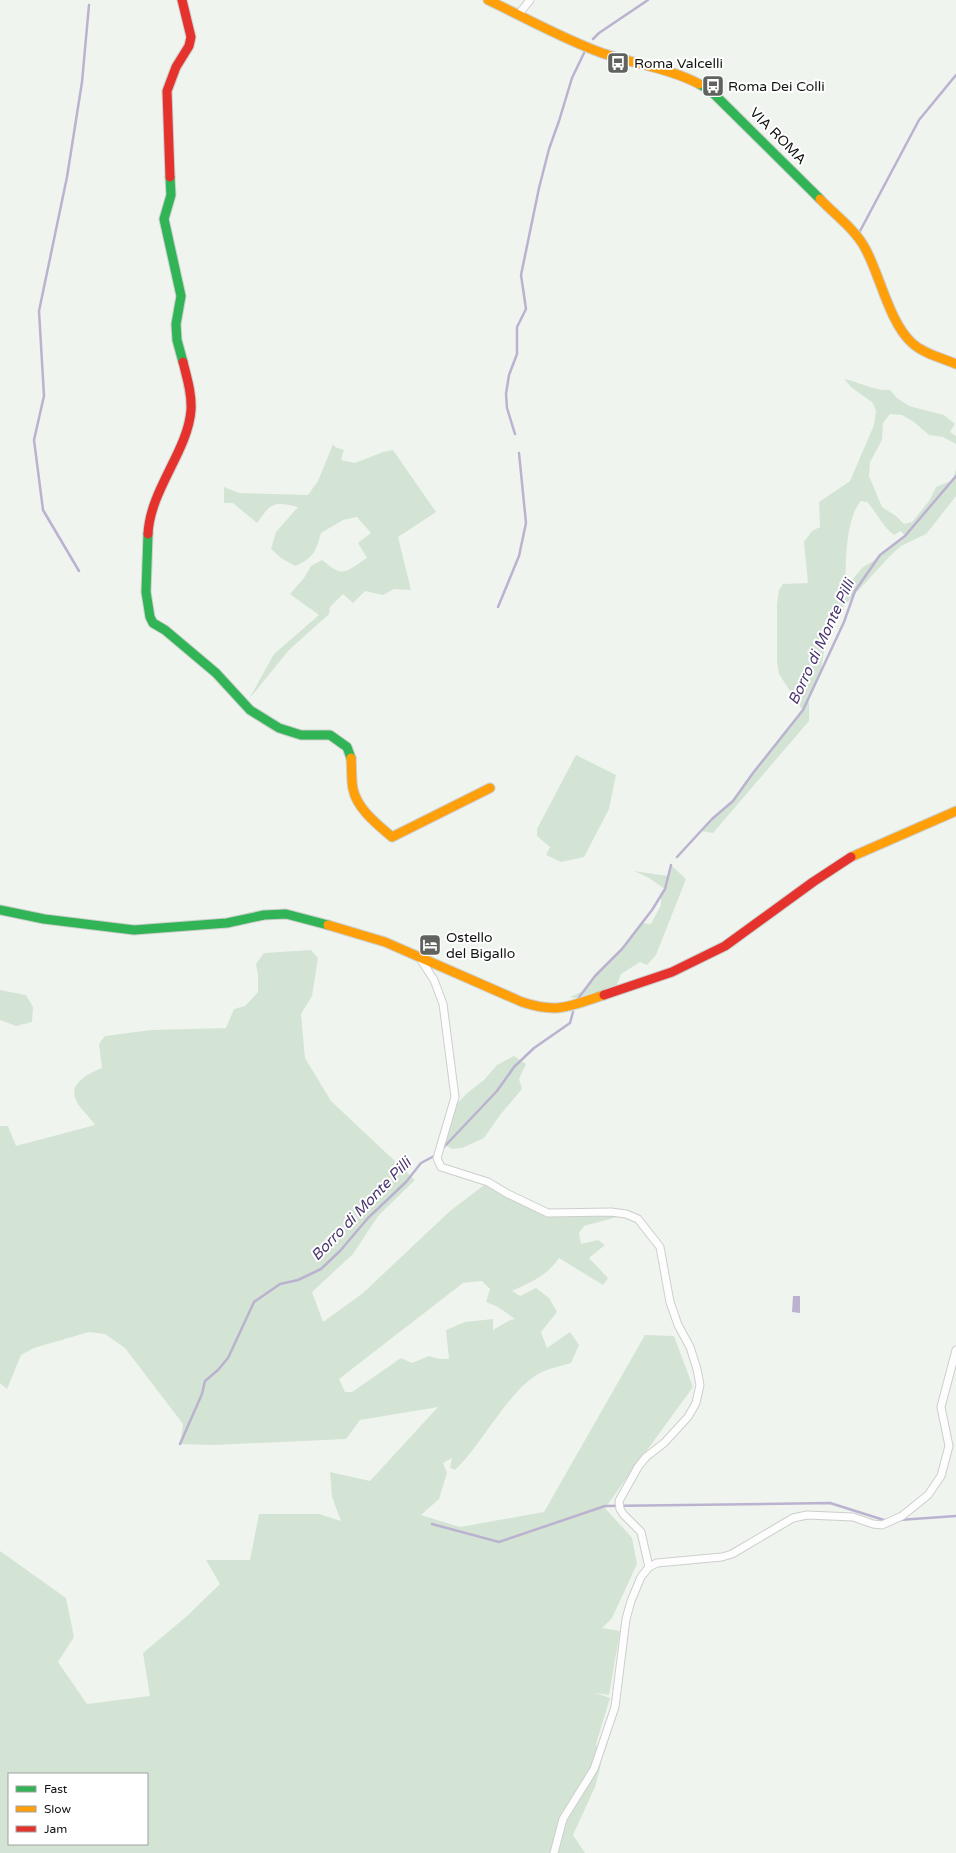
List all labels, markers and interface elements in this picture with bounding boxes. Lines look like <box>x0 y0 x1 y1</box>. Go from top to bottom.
bus stop icon: Roma Valcelli <box>605 50 631 76</box>
place label: Roma Valcelli <box>634 55 723 72</box>
bus stop icon: Roma Dei Colli <box>700 73 726 99</box>
place label: Roma Dei Colli <box>728 78 825 95</box>
street label: VIA ROMA <box>746 104 810 168</box>
water label: Borro di Monte Pilli <box>784 574 859 707</box>
place label: Ostello del Bigallo <box>446 929 515 962</box>
hotel icon: Ostello del Bigallo <box>417 932 443 958</box>
water label: Borro di Monte Pilli <box>307 1152 416 1264</box>
legend <box>8 1773 148 1845</box>
text: Fast <box>44 1782 68 1796</box>
text: Slow <box>44 1802 71 1816</box>
text: Jam <box>44 1822 67 1836</box>

